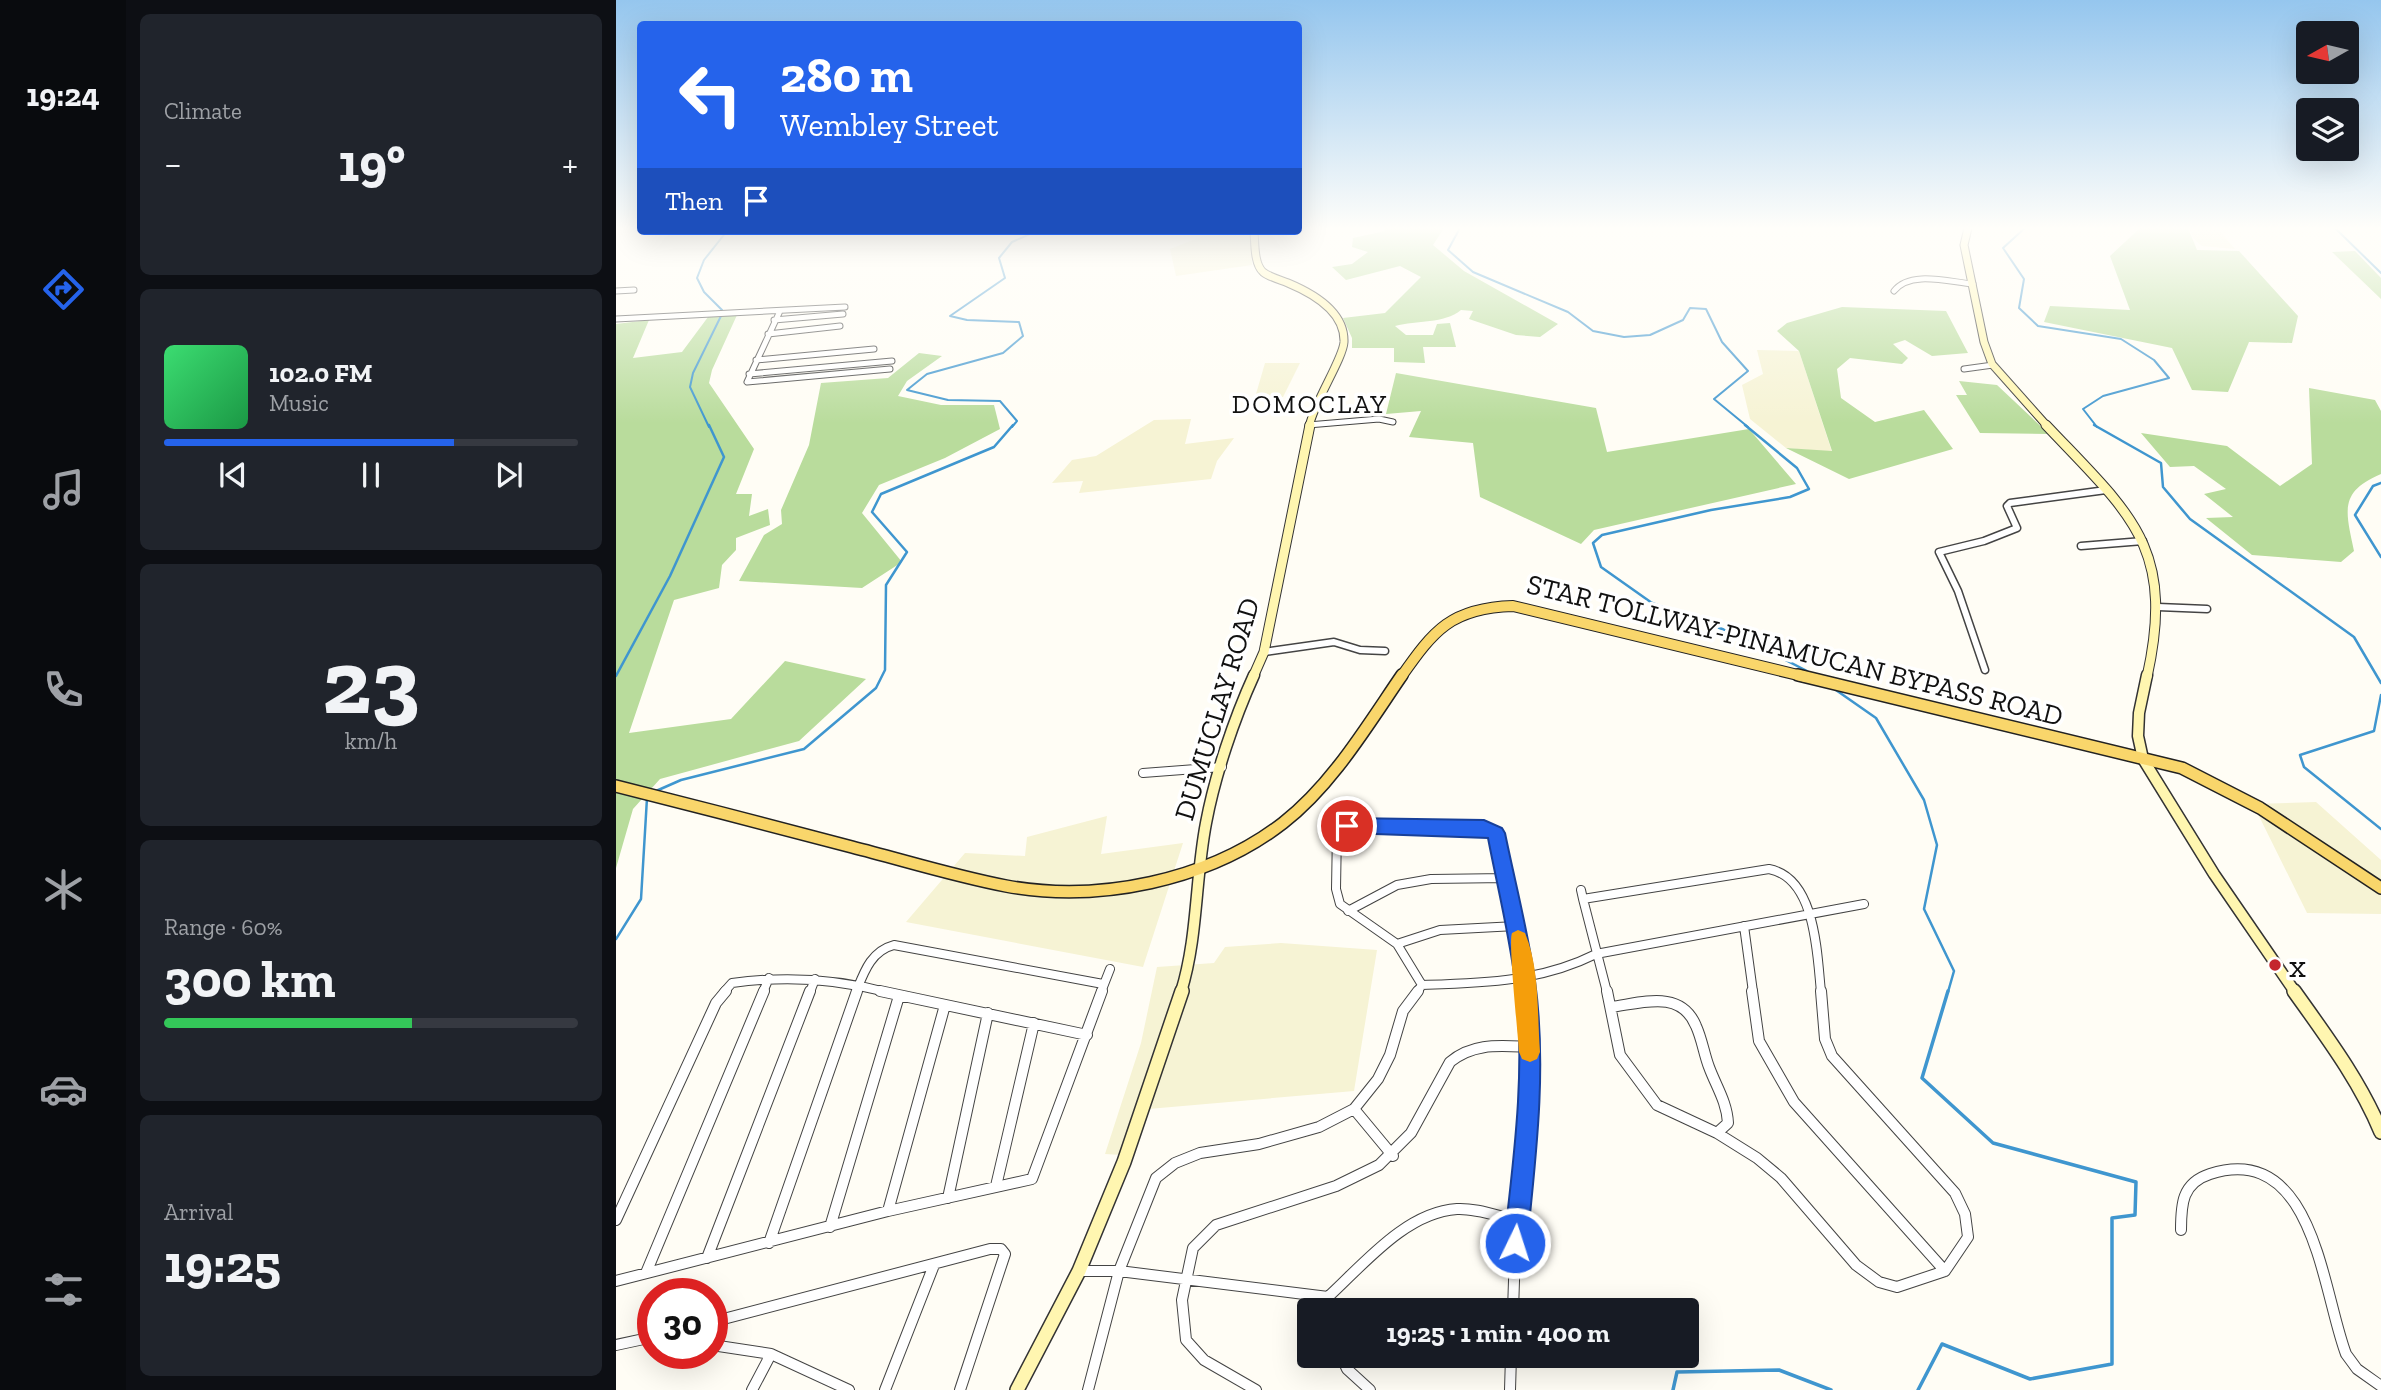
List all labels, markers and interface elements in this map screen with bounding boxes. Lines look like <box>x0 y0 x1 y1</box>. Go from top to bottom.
north arrow <box>2296 21 2359 84</box>
map controls <box>2296 21 2359 161</box>
text: 280 m <box>780 46 913 105</box>
icon: left <box>665 49 756 140</box>
text: 19:24 <box>26 76 100 114</box>
text: Climate <box>164 97 242 125</box>
button: layers <box>2296 98 2359 161</box>
text: Wembley Street <box>780 106 998 144</box>
text: 19° <box>338 132 405 194</box>
text: − <box>164 141 182 187</box>
text: + <box>562 141 578 187</box>
icon: arrive <box>737 182 775 220</box>
text: Then <box>665 185 723 217</box>
icon: directions <box>39 265 88 314</box>
text: 102.0 FM <box>269 357 372 389</box>
district label: DOMOCLAY <box>1232 388 1388 420</box>
text: Music <box>269 389 329 417</box>
icon: previous <box>214 456 252 494</box>
icon: pause <box>352 456 390 494</box>
icon: next <box>490 456 528 494</box>
icon: music <box>39 465 88 514</box>
street label: STAR TOLLWAY-PINAMUCAN BYPASS ROAD <box>1524 567 2066 733</box>
street label: DUMUCLAY ROAD <box>1167 594 1267 824</box>
text: 23 <box>322 627 420 736</box>
icon: phone <box>39 665 88 714</box>
text: km/h <box>345 727 397 755</box>
pin <box>1317 796 1377 856</box>
icon: arrive <box>1328 807 1366 845</box>
icon: climate <box>39 865 88 914</box>
text: Range · 60% <box>164 913 283 941</box>
place label: x <box>2289 946 2306 985</box>
text: 300 km <box>164 948 336 1010</box>
marker: x <box>2267 957 2283 973</box>
icon: car <box>39 1065 88 1114</box>
text: Arrival <box>164 1198 233 1226</box>
position arrow <box>1478 1206 1552 1280</box>
text: 19:25 <box>164 1233 281 1295</box>
icon: filters <box>39 1265 88 1314</box>
speed limit sign: 30 <box>637 1278 728 1369</box>
text: 19:25 · 1 min · 400 m <box>1386 1317 1610 1349</box>

